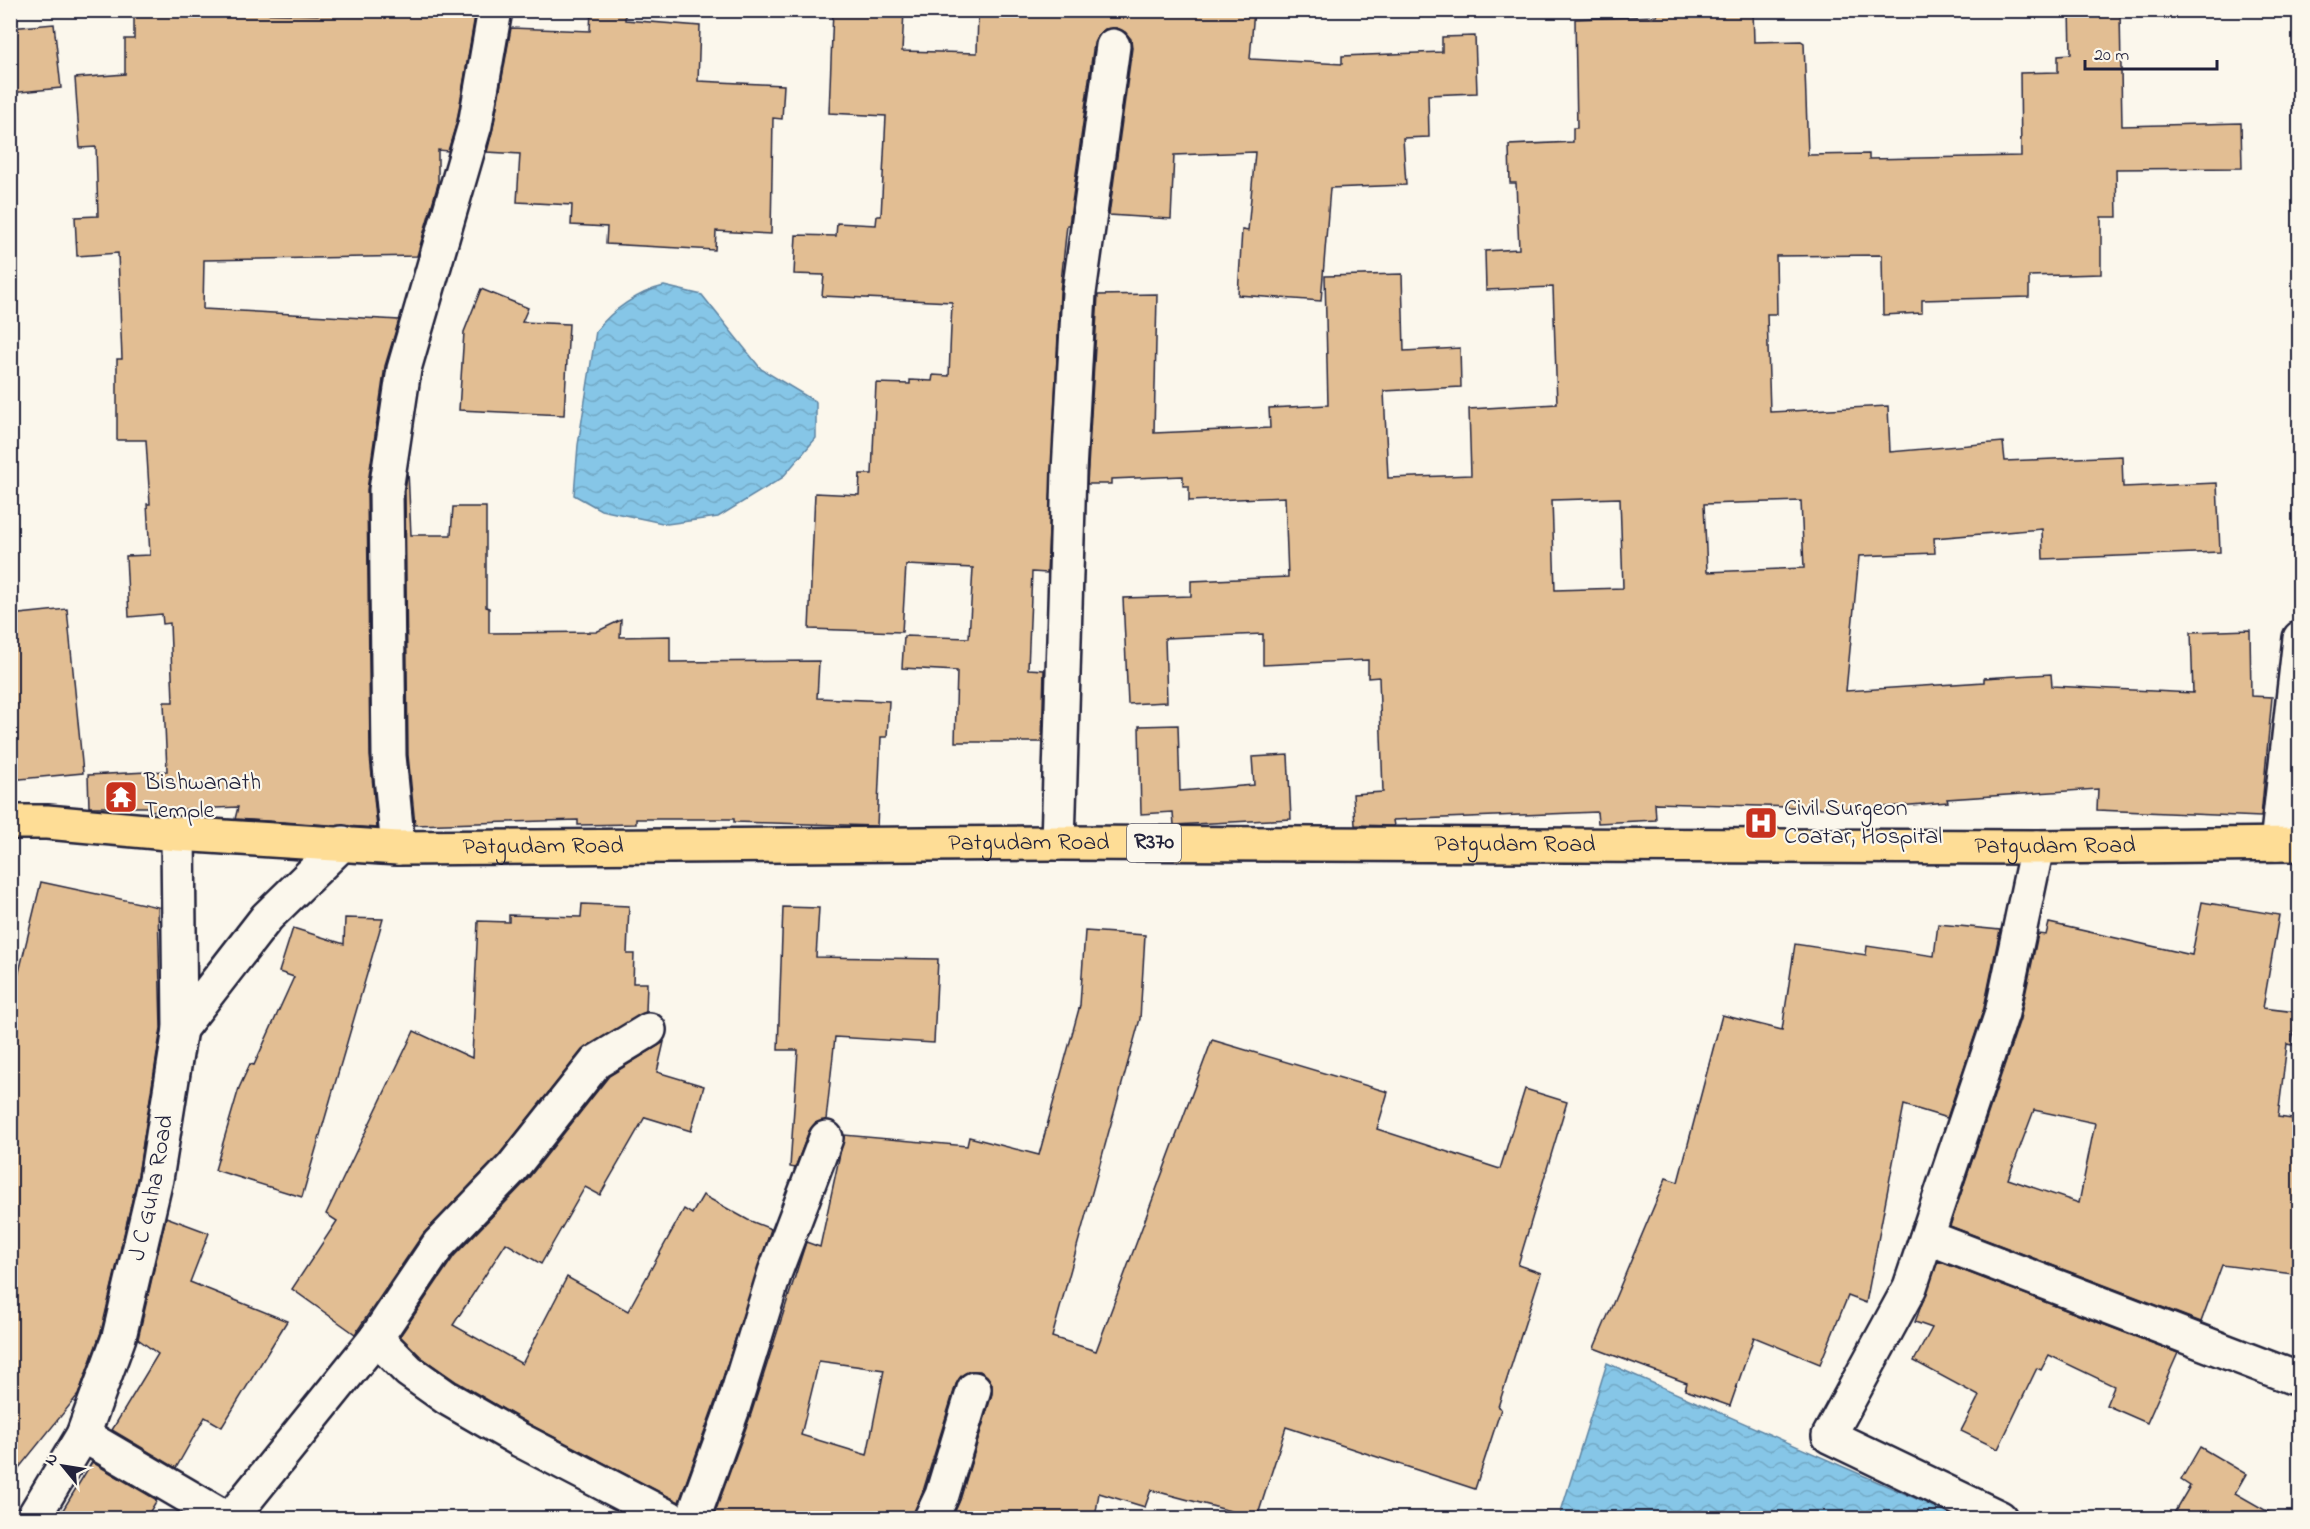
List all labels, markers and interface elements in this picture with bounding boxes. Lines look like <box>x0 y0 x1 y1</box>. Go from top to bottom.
scale bar <box>2085 33 2217 71</box>
text: 20 m <box>2094 43 2129 69</box>
place label: Bishwanath Temple <box>143 766 261 829</box>
temple icon: Bishwanath Temple <box>103 779 139 815</box>
place label: Civil Surgeon Coatar, Hospital <box>1784 792 1942 855</box>
hospital icon: Civil Surgeon Coatar, Hospital <box>1743 805 1779 841</box>
road number: R370 <box>1127 824 1181 862</box>
street label: Patgudam Road <box>948 825 1110 861</box>
street label: Patgudam Road <box>1434 827 1596 863</box>
street label: Patgudam Road <box>1974 828 2136 865</box>
street label: Patgudam Road <box>462 829 624 865</box>
street label: J C Guha Road <box>120 1112 184 1264</box>
north arrow <box>33 1436 93 1496</box>
text: N <box>39 1449 65 1470</box>

